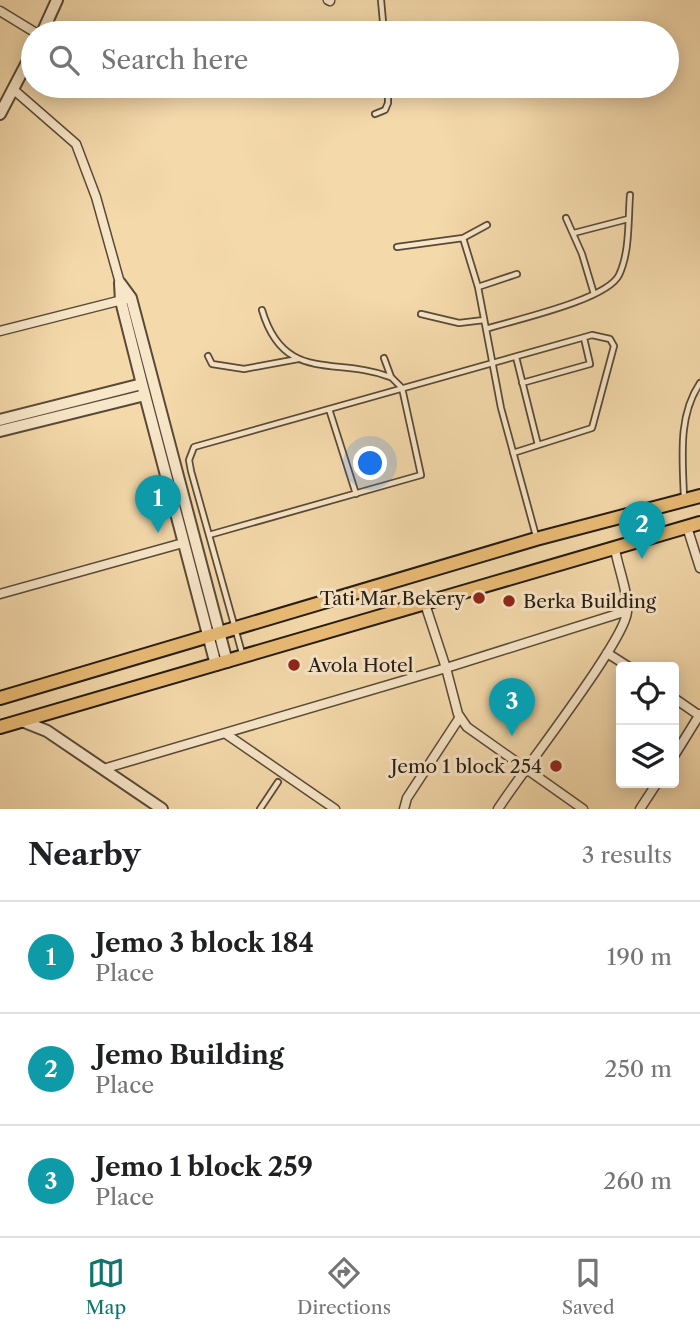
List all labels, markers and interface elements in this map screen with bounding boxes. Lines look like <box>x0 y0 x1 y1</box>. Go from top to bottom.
search box <box>21 21 679 98</box>
icon: search <box>45 41 83 79</box>
text: Search here <box>101 44 248 76</box>
your location <box>353 446 387 480</box>
pin: 1 <box>135 475 181 533</box>
pin: 2 <box>619 501 665 559</box>
place label: Tati Mar Bekery <box>320 587 465 610</box>
marker: Tati Mar Bekery <box>471 590 487 606</box>
place label: Berka Building <box>523 590 657 613</box>
marker: Berka Building <box>501 593 517 609</box>
place label: Avola Hotel <box>307 654 414 677</box>
marker: Avola Hotel <box>286 657 302 673</box>
map controls <box>616 662 679 788</box>
button: locate <box>616 662 679 725</box>
pin: 3 <box>489 678 535 736</box>
button: layers <box>616 725 679 788</box>
place label: Jemo 1 block 254 <box>388 755 542 778</box>
marker: Jemo 1 block 254 <box>548 758 564 774</box>
text: Nearby <box>28 836 141 873</box>
text: 3 results <box>582 841 672 869</box>
text: Jemo 3 block 184 <box>95 927 314 959</box>
text: 1 <box>46 943 56 971</box>
text: 190 m <box>607 943 672 971</box>
text: Place <box>95 959 154 987</box>
text: Jemo Building <box>95 1039 284 1071</box>
text: 2 <box>44 1055 58 1083</box>
text: 250 m <box>604 1055 672 1083</box>
text: Place <box>95 1071 154 1099</box>
text: Jemo 1 block 259 <box>95 1151 313 1183</box>
text: 3 <box>45 1167 58 1195</box>
text: 260 m <box>603 1167 672 1195</box>
text: Place <box>95 1183 154 1211</box>
tab: Map <box>85 1254 126 1319</box>
tab: Directions <box>297 1254 391 1319</box>
tab: Saved <box>562 1254 615 1319</box>

